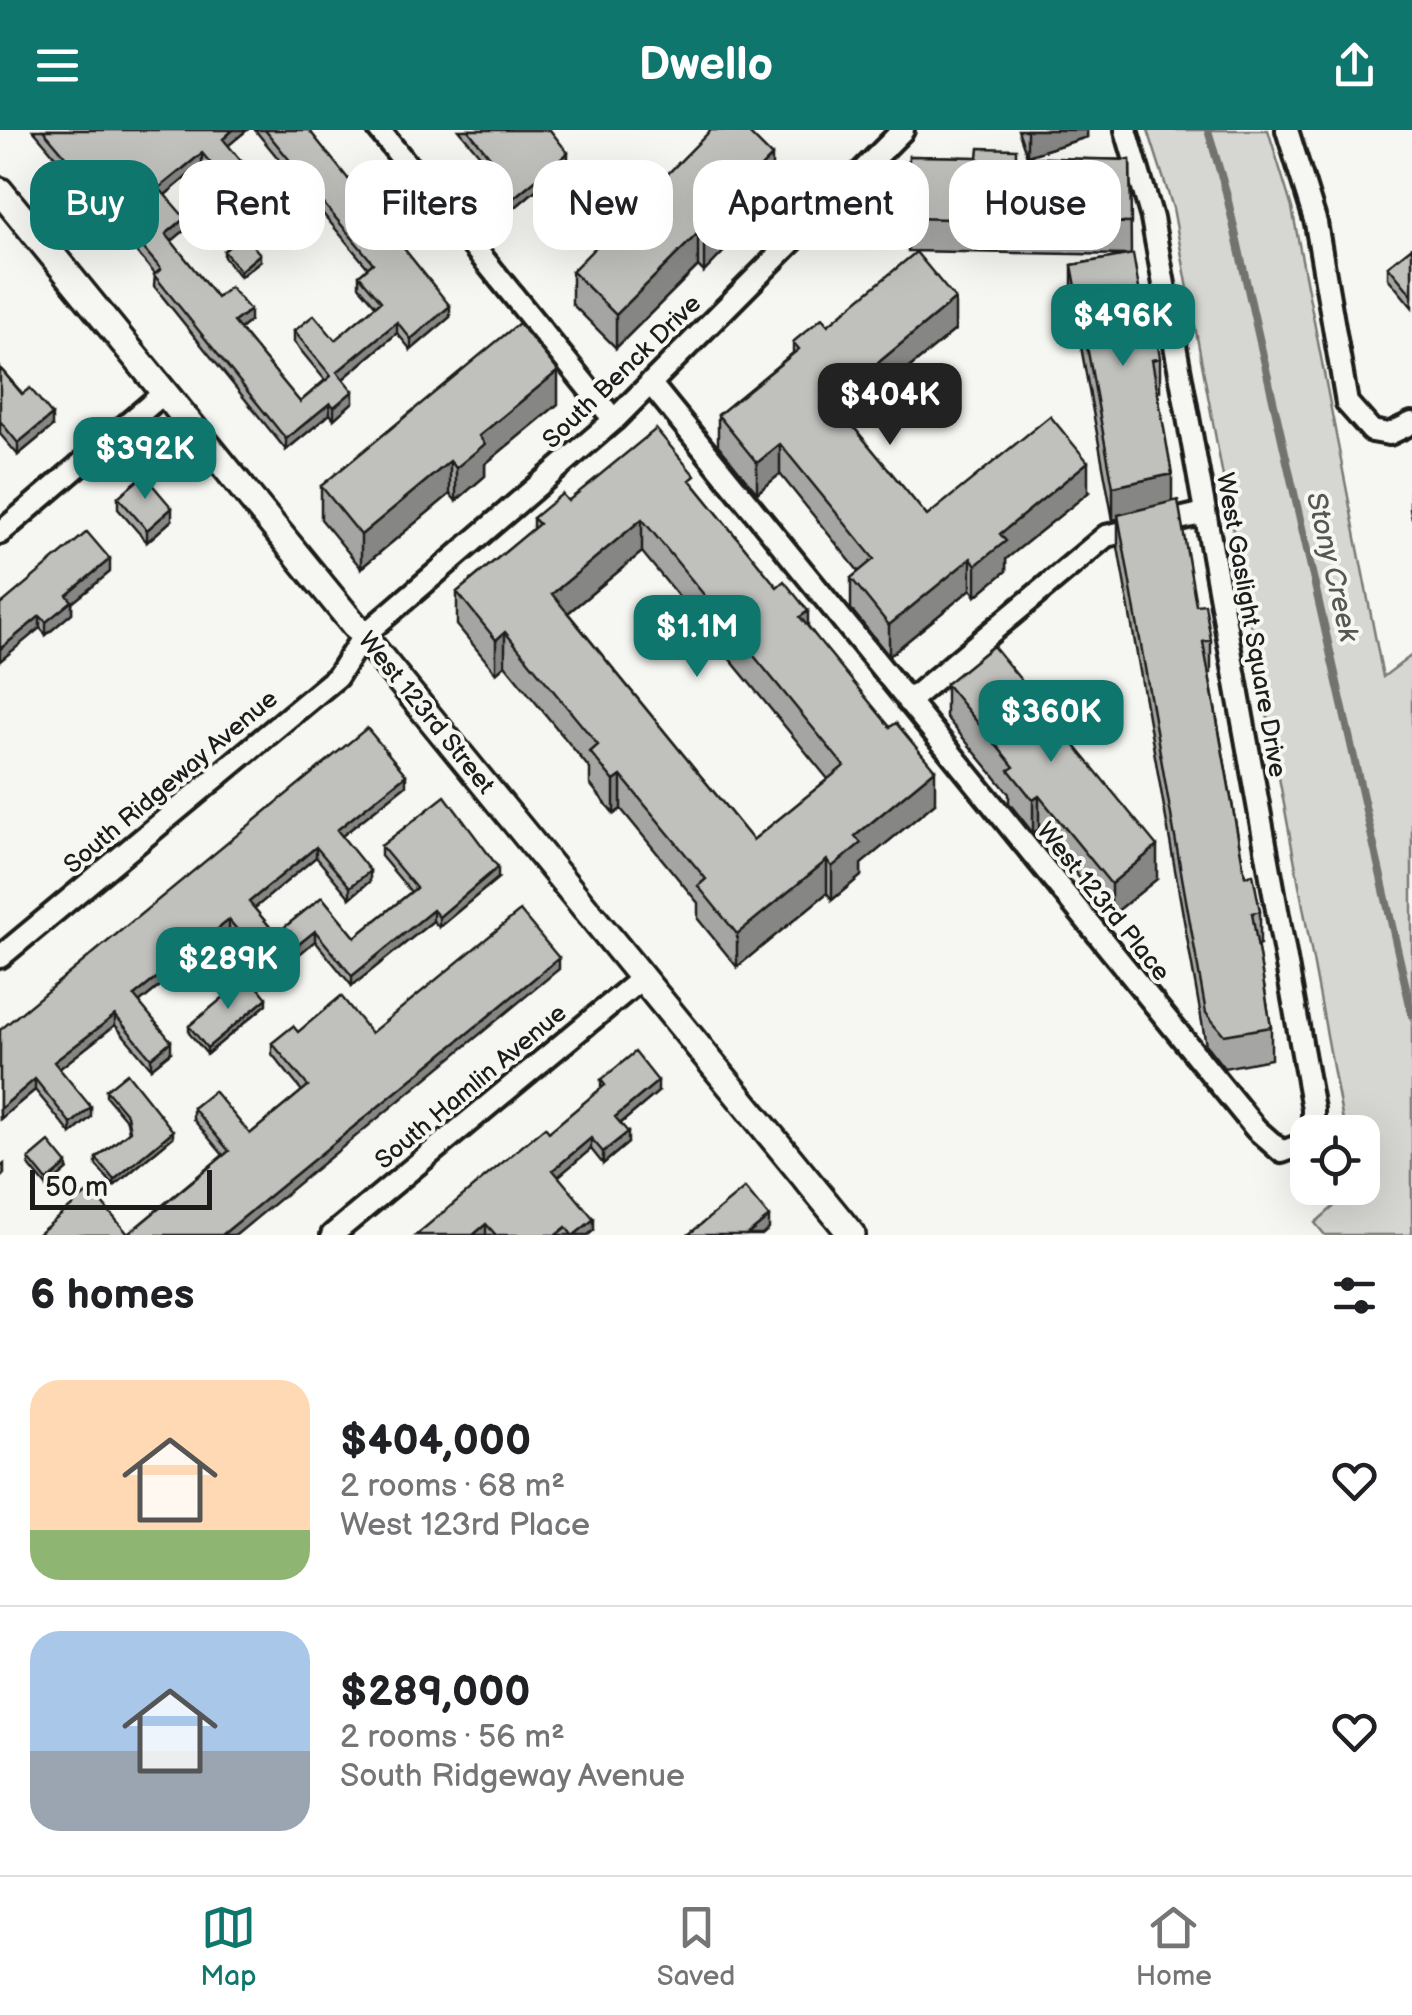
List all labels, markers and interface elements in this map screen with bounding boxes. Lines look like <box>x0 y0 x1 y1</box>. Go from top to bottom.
icon: menu <box>30 38 85 93</box>
text: Dwello <box>639 38 773 93</box>
icon: share <box>1327 38 1382 93</box>
chip: Buy <box>30 160 159 250</box>
chip: Rent <box>179 160 325 250</box>
chip: Filters <box>345 160 513 250</box>
chip: New <box>533 160 673 250</box>
chip: Apartment <box>693 160 929 250</box>
chip: House <box>949 160 1121 250</box>
pin: $496K <box>1053 284 1193 369</box>
street label: South Benck Drive <box>536 288 708 456</box>
text: $496K <box>1073 297 1173 336</box>
pin: $404K <box>820 363 960 448</box>
text: $404K <box>840 376 940 415</box>
pin: $392K <box>75 417 215 502</box>
text: $392K <box>95 430 195 469</box>
street label: West Gaslight Square Drive <box>1209 470 1293 780</box>
water label: Stony Creek <box>1299 489 1366 646</box>
pin: $1.1M <box>627 595 767 680</box>
text: $1.1M <box>656 608 738 647</box>
street label: West 123rd Street <box>351 626 501 801</box>
pin: $360K <box>981 680 1121 765</box>
street label: South Ridgeway Avenue <box>58 683 284 881</box>
text: $360K <box>1001 693 1101 732</box>
street label: West 123rd Place <box>1029 816 1177 988</box>
pin: $289K <box>158 927 298 1012</box>
text: $289K <box>178 940 278 979</box>
street label: South Hamlin Avenue <box>369 998 573 1176</box>
map controls <box>1290 1115 1380 1205</box>
button: locate <box>1290 1115 1380 1205</box>
scale bar <box>30 1165 212 1210</box>
text: 50 m <box>45 1171 108 1204</box>
icon: filters <box>1327 1268 1382 1323</box>
text: 6 homes <box>30 1270 194 1321</box>
text: $404,000 <box>340 1416 531 1467</box>
icon: home <box>110 1420 230 1540</box>
icon: heart <box>1327 1453 1382 1508</box>
text: 2 rooms · 68 m² <box>340 1467 565 1506</box>
text: West 123rd Place <box>340 1506 590 1545</box>
text: $289,000 <box>340 1667 531 1718</box>
icon: home <box>110 1671 230 1791</box>
icon: heart <box>1327 1704 1382 1759</box>
text: 2 rooms · 56 m² <box>340 1718 565 1757</box>
text: South Ridgeway Avenue <box>340 1757 685 1796</box>
tab: Map <box>200 1900 256 1993</box>
tab: Saved <box>657 1900 735 1993</box>
tab: Home <box>1136 1900 1212 1993</box>

